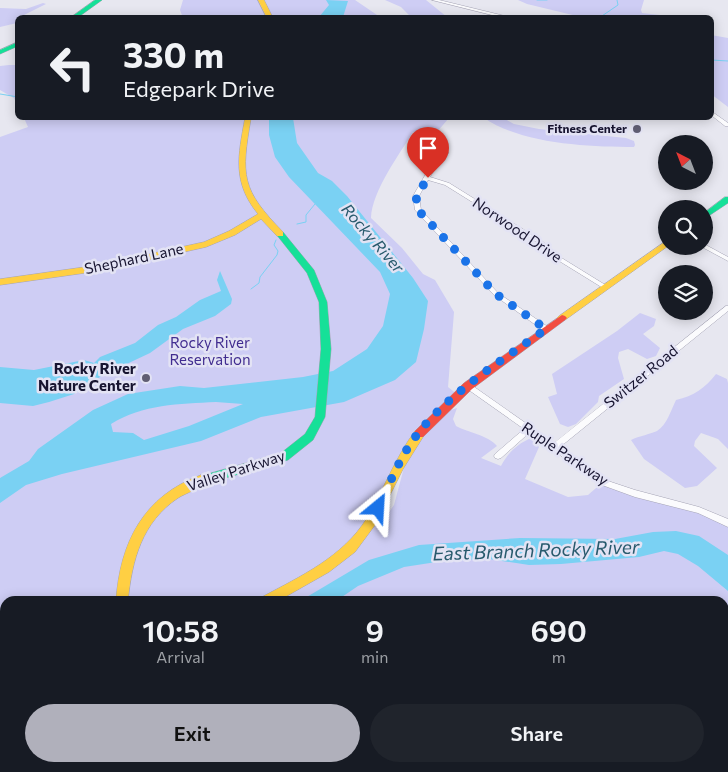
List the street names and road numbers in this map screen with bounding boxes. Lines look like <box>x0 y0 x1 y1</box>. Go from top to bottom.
street label: Norwood Drive <box>470 193 566 266</box>
street label: Shephard Lane <box>83 239 185 277</box>
street label: Switzer Road <box>600 341 681 411</box>
street label: Ruple Parkway <box>519 418 612 489</box>
street label: Valley Parkway <box>184 446 287 494</box>

